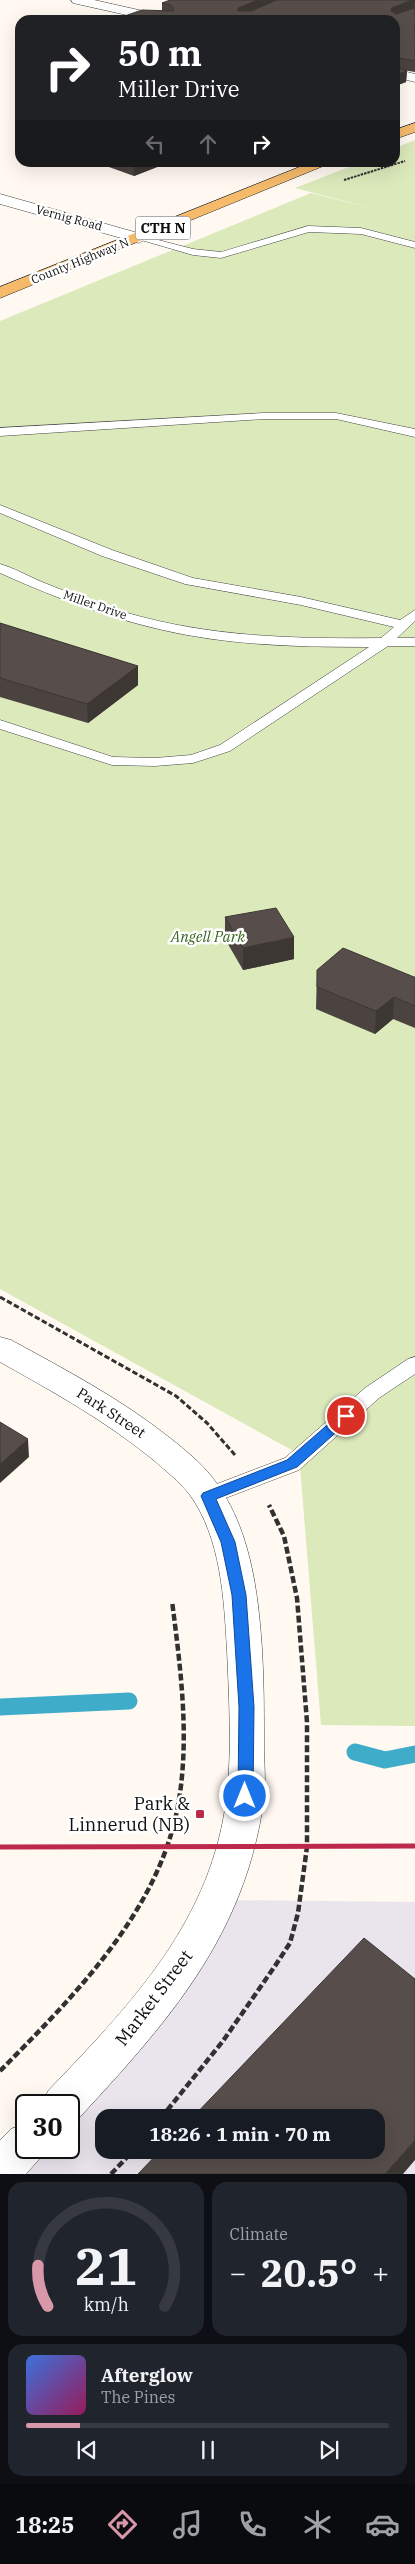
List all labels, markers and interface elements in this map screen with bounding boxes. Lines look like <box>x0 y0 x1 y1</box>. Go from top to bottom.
text: 50 m <box>118 30 202 76</box>
icon: right <box>35 35 100 100</box>
text: Miller Drive <box>118 74 240 103</box>
icon: left <box>141 130 169 158</box>
icon: ahead <box>194 130 222 158</box>
icon: right <box>247 130 275 158</box>
street label: Vernig Road <box>34 201 104 234</box>
road number: CTH N <box>136 217 190 240</box>
street label: County Highway N <box>29 234 131 287</box>
street label: Miller Drive <box>61 587 129 622</box>
park label: Angell Park <box>170 927 245 946</box>
street label: Park Street <box>73 1383 149 1442</box>
pin <box>325 1395 367 1437</box>
icon: arrive <box>332 1402 360 1430</box>
position arrow <box>218 1769 270 1821</box>
place label: Park & Linnerud (NB) <box>68 1792 190 1836</box>
marker: Park & Linnerud (NB) <box>194 1808 206 1820</box>
street label: Market Street <box>110 1945 197 2050</box>
speed limit sign: 30 <box>15 2094 80 2159</box>
text: 18:26 · 1 min · 70 m <box>149 2122 331 2146</box>
text: Climate <box>230 2224 288 2244</box>
text: 21 <box>75 2232 137 2299</box>
text: 20.5° <box>261 2248 358 2297</box>
text: − <box>230 2254 246 2291</box>
text: + <box>372 2254 389 2291</box>
text: km/h <box>83 2293 128 2316</box>
text: Afterglow <box>101 2363 193 2387</box>
text: The Pines <box>101 2387 175 2407</box>
icon: previous <box>73 2436 101 2464</box>
icon: pause <box>194 2436 222 2464</box>
icon: next <box>315 2436 343 2464</box>
icon: directions <box>105 2507 140 2542</box>
icon: music <box>170 2507 205 2542</box>
icon: phone <box>235 2507 270 2542</box>
icon: climate <box>300 2507 335 2542</box>
icon: car <box>365 2507 400 2542</box>
text: 18:25 <box>15 2510 75 2539</box>

